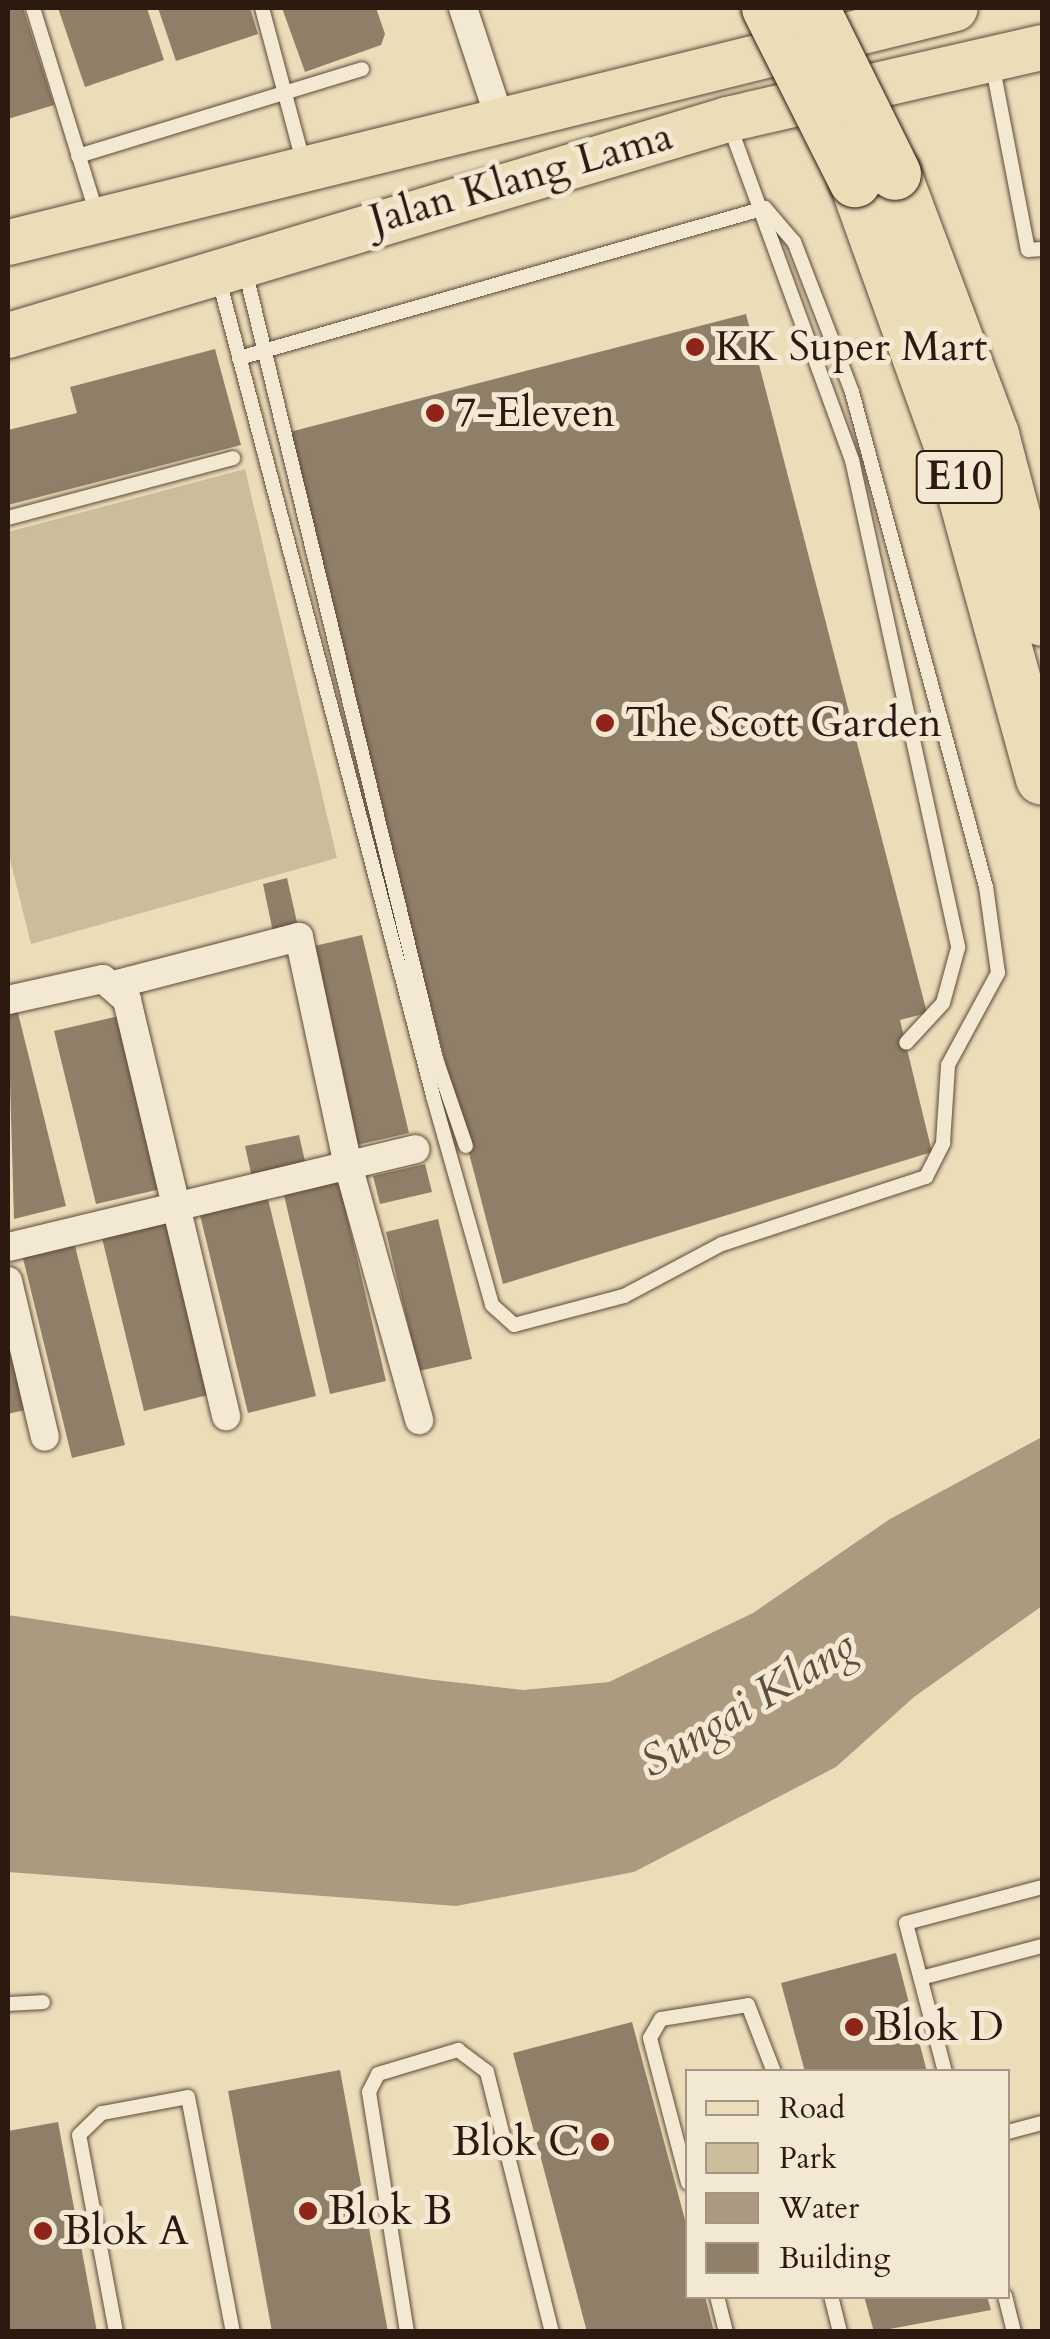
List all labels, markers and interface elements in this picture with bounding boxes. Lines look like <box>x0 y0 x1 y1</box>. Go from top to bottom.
street label: Jalan Klang Lama <box>364 111 678 245</box>
place label: KK Super Mart <box>715 322 987 372</box>
marker: KK Super Mart <box>684 336 706 358</box>
place label: 7-Eleven <box>455 388 615 438</box>
marker: 7-Eleven <box>424 402 446 424</box>
road number: E10 <box>914 442 1004 512</box>
place label: The Scott Garden <box>625 698 942 748</box>
marker: The Scott Garden <box>594 712 616 734</box>
water label: Sungai Klang <box>630 1619 866 1789</box>
place label: Blok D <box>874 2002 1004 2052</box>
marker: Blok D <box>843 2016 865 2038</box>
legend <box>685 2069 1010 2299</box>
text: Road <box>779 2088 845 2129</box>
place label: Blok C <box>452 2117 580 2167</box>
marker: Blok C <box>589 2131 611 2153</box>
text: Park <box>779 2138 837 2179</box>
place label: Blok B <box>328 2186 452 2236</box>
text: Water <box>779 2188 859 2229</box>
marker: Blok B <box>297 2200 319 2222</box>
place label: Blok A <box>63 2206 189 2256</box>
marker: Blok A <box>32 2220 54 2242</box>
text: Building <box>779 2238 890 2279</box>

